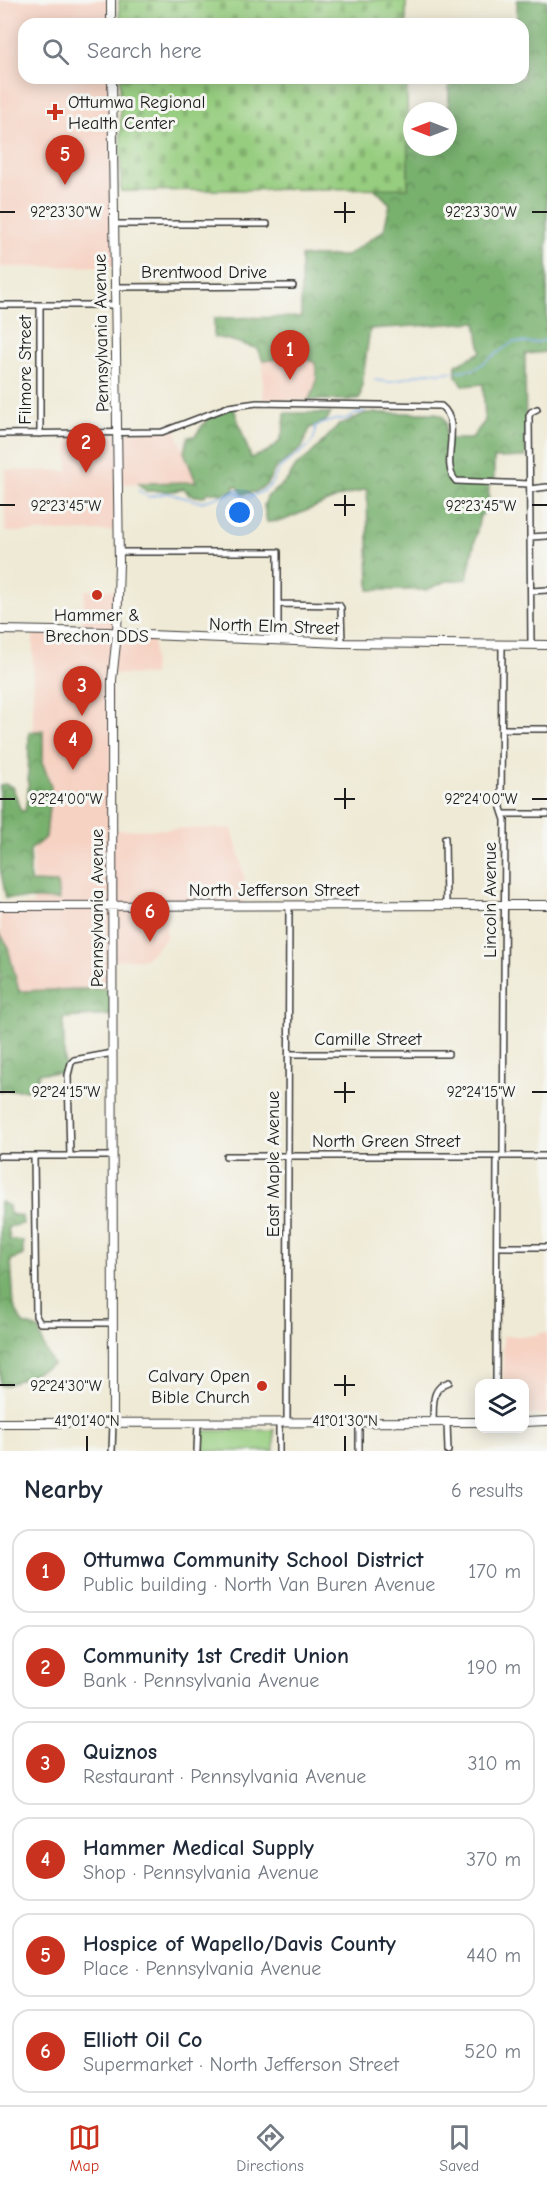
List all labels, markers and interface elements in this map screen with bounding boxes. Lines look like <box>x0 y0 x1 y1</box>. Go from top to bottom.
search box <box>18 18 529 84</box>
icon: search <box>39 35 72 68</box>
text: Search here <box>87 38 202 64</box>
place label: Ottumwa Regional Health Center <box>68 92 206 134</box>
north arrow <box>403 102 457 156</box>
marker: Ottumwa Regional Health Center <box>46 103 64 121</box>
pin: 5 <box>46 136 84 185</box>
text: 92°23'30"W <box>30 203 102 221</box>
text: 92°23'30"W <box>445 203 517 221</box>
street label: Pennsylvania Avenue <box>90 254 113 412</box>
street label: Brentwood Drive <box>141 262 267 283</box>
street label: Filmore Street <box>15 314 36 425</box>
pin: 1 <box>270 330 310 380</box>
pin: 2 <box>66 424 106 473</box>
text: 92°23'45"W <box>31 497 101 515</box>
text: 92°23'45"W <box>446 497 516 515</box>
your location <box>225 498 254 527</box>
marker: Hammer & Brechon DDS <box>90 588 104 602</box>
place label: Hammer & Brechon DDS <box>45 605 149 647</box>
street label: North Elm Street <box>209 614 340 639</box>
pin: 3 <box>62 666 101 716</box>
pin: 4 <box>54 720 92 770</box>
text: 92°24'00"W <box>30 790 102 808</box>
text: 92°24'00"W <box>445 790 517 808</box>
street label: Pennsylvania Avenue <box>87 829 108 987</box>
street label: Lincoln Avenue <box>480 842 501 958</box>
street label: North Jefferson Street <box>189 880 360 901</box>
pin: 6 <box>130 892 170 942</box>
street label: Camille Street <box>314 1029 422 1050</box>
text: 92°24'15"W <box>32 1083 100 1101</box>
text: 92°24'15"W <box>447 1083 515 1101</box>
street label: East Maple Avenue <box>263 1091 284 1237</box>
street label: North Green Street <box>312 1131 461 1152</box>
place label: Calvary Open Bible Church <box>148 1366 250 1408</box>
text: 92°24'30"W <box>30 1377 102 1395</box>
marker: Calvary Open Bible Church <box>255 1379 269 1393</box>
map controls <box>475 1379 529 1433</box>
button: layers <box>475 1379 529 1433</box>
text: 41°01'40"N <box>54 1412 120 1430</box>
text: 41°01'30"N <box>312 1412 378 1430</box>
text: Nearby <box>24 1475 103 1505</box>
text: 6 results <box>451 1479 523 1502</box>
text: Ottumwa Community School District <box>83 1547 424 1573</box>
text: 1 <box>42 1560 49 1583</box>
text: 170 m <box>468 1560 521 1583</box>
text: Public building · North Van Buren Avenue <box>83 1573 435 1596</box>
text: Community 1st Credit Union <box>83 1643 349 1669</box>
text: 2 <box>41 1656 50 1679</box>
text: 190 m <box>467 1656 521 1679</box>
text: Bank · Pennsylvania Avenue <box>83 1669 319 1692</box>
text: Quiznos <box>83 1739 157 1765</box>
text: 3 <box>41 1752 50 1775</box>
text: 310 m <box>468 1752 521 1775</box>
text: Restaurant · Pennsylvania Avenue <box>83 1765 366 1788</box>
text: Hammer Medical Supply <box>83 1835 314 1861</box>
text: 4 <box>41 1848 50 1871</box>
text: 370 m <box>466 1848 521 1871</box>
text: Shop · Pennsylvania Avenue <box>83 1861 319 1884</box>
text: Hospice of Wapello/Davis County <box>83 1931 396 1957</box>
text: 5 <box>40 1944 51 1967</box>
text: 440 m <box>466 1944 521 1967</box>
text: Place · Pennsylvania Avenue <box>83 1957 321 1980</box>
text: Elliott Oil Co <box>83 2027 202 2053</box>
text: 6 <box>40 2040 51 2063</box>
text: 520 m <box>464 2040 521 2063</box>
text: Supermarket · North Jefferson Street <box>83 2053 399 2076</box>
tab: Map <box>68 2121 101 2175</box>
tab: Directions <box>236 2121 304 2175</box>
tab: Saved <box>439 2121 479 2175</box>

